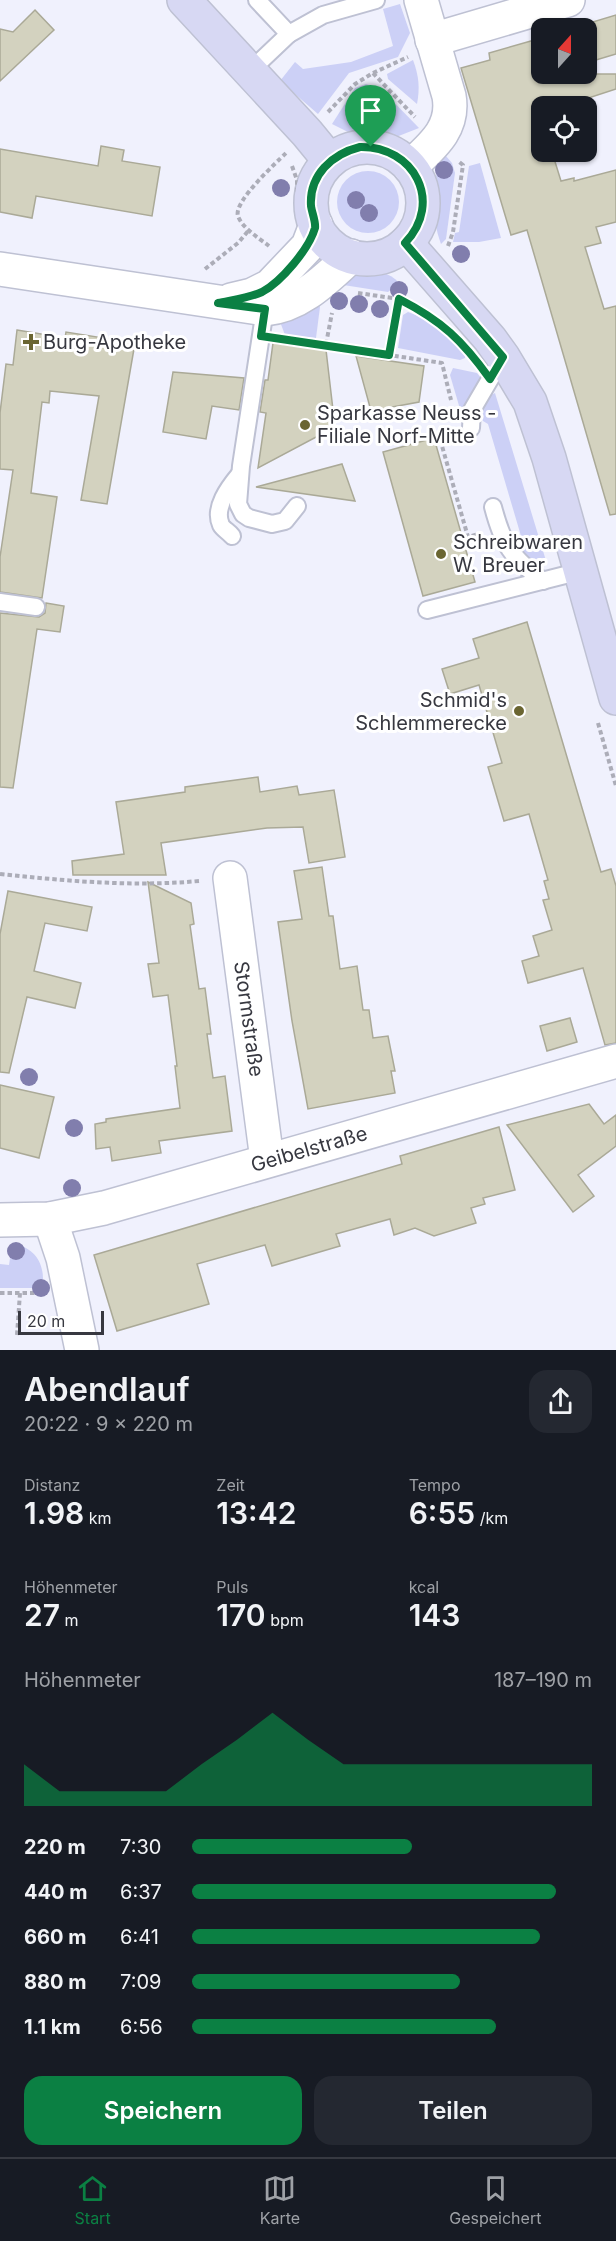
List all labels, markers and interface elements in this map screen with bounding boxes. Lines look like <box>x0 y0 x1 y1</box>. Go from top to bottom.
north arrow <box>531 18 597 84</box>
map controls <box>531 18 597 162</box>
pin <box>345 85 396 147</box>
icon: arrive <box>354 94 387 127</box>
button: locate <box>531 96 597 162</box>
place label: Burg-Apotheke <box>43 330 186 354</box>
marker: Burg-Apotheke <box>24 335 38 349</box>
place label: Sparkasse Neuss - Filiale Norf-Mitte <box>317 401 496 448</box>
marker: Sparkasse Neuss - Filiale Norf-Mitte <box>298 418 312 432</box>
place label: Schreibwaren W. Breuer <box>453 530 583 577</box>
marker: Schreibwaren W. Breuer <box>434 547 448 561</box>
place label: Schmid's Schlemmerecke <box>355 688 507 735</box>
marker: Schmid's Schlemmerecke <box>512 704 526 718</box>
street label: Stormstraße <box>229 960 269 1078</box>
street label: Geibelstraße <box>248 1121 370 1177</box>
scale bar <box>18 1308 104 1336</box>
text: 20 m <box>27 1311 65 1331</box>
text: Abendlauf <box>24 1369 190 1409</box>
button: share <box>529 1370 592 1433</box>
text: 20:22 · 9 × 220 m <box>24 1412 193 1436</box>
text: Distanz <box>24 1475 80 1495</box>
text: Zeit <box>216 1475 245 1495</box>
text: Tempo <box>409 1475 460 1495</box>
text: 1.98 <box>24 1495 84 1531</box>
text: 13:42 <box>216 1495 296 1531</box>
text: 6:55 <box>409 1495 475 1531</box>
text: km <box>84 1508 112 1528</box>
text: /km <box>475 1508 508 1528</box>
text: Höhenmeter <box>24 1577 118 1597</box>
text: Puls <box>216 1577 248 1597</box>
text: kcal <box>409 1577 439 1597</box>
text: 27 <box>24 1597 60 1633</box>
text: 170 <box>216 1597 266 1633</box>
text: 143 <box>409 1597 460 1633</box>
text: m <box>60 1610 79 1630</box>
text: bpm <box>266 1610 304 1630</box>
text: Höhenmeter <box>24 1668 141 1692</box>
text: 187–190 m <box>494 1668 592 1692</box>
text: 220 m <box>24 1835 86 1859</box>
text: 7:30 <box>120 1835 161 1859</box>
text: 440 m <box>24 1880 88 1904</box>
text: 6:37 <box>120 1880 162 1904</box>
text: 660 m <box>24 1925 86 1949</box>
text: 6:41 <box>120 1925 159 1949</box>
text: 880 m <box>24 1970 87 1994</box>
text: 7:09 <box>120 1970 161 1994</box>
text: 1.1 km <box>24 2015 81 2039</box>
text: 6:56 <box>120 2015 163 2039</box>
button: Speichern <box>24 2076 302 2145</box>
button: Teilen <box>314 2076 592 2145</box>
tab: Start <box>75 2172 111 2228</box>
tab: Karte <box>260 2172 300 2228</box>
tab: Gespeichert <box>449 2172 541 2228</box>

